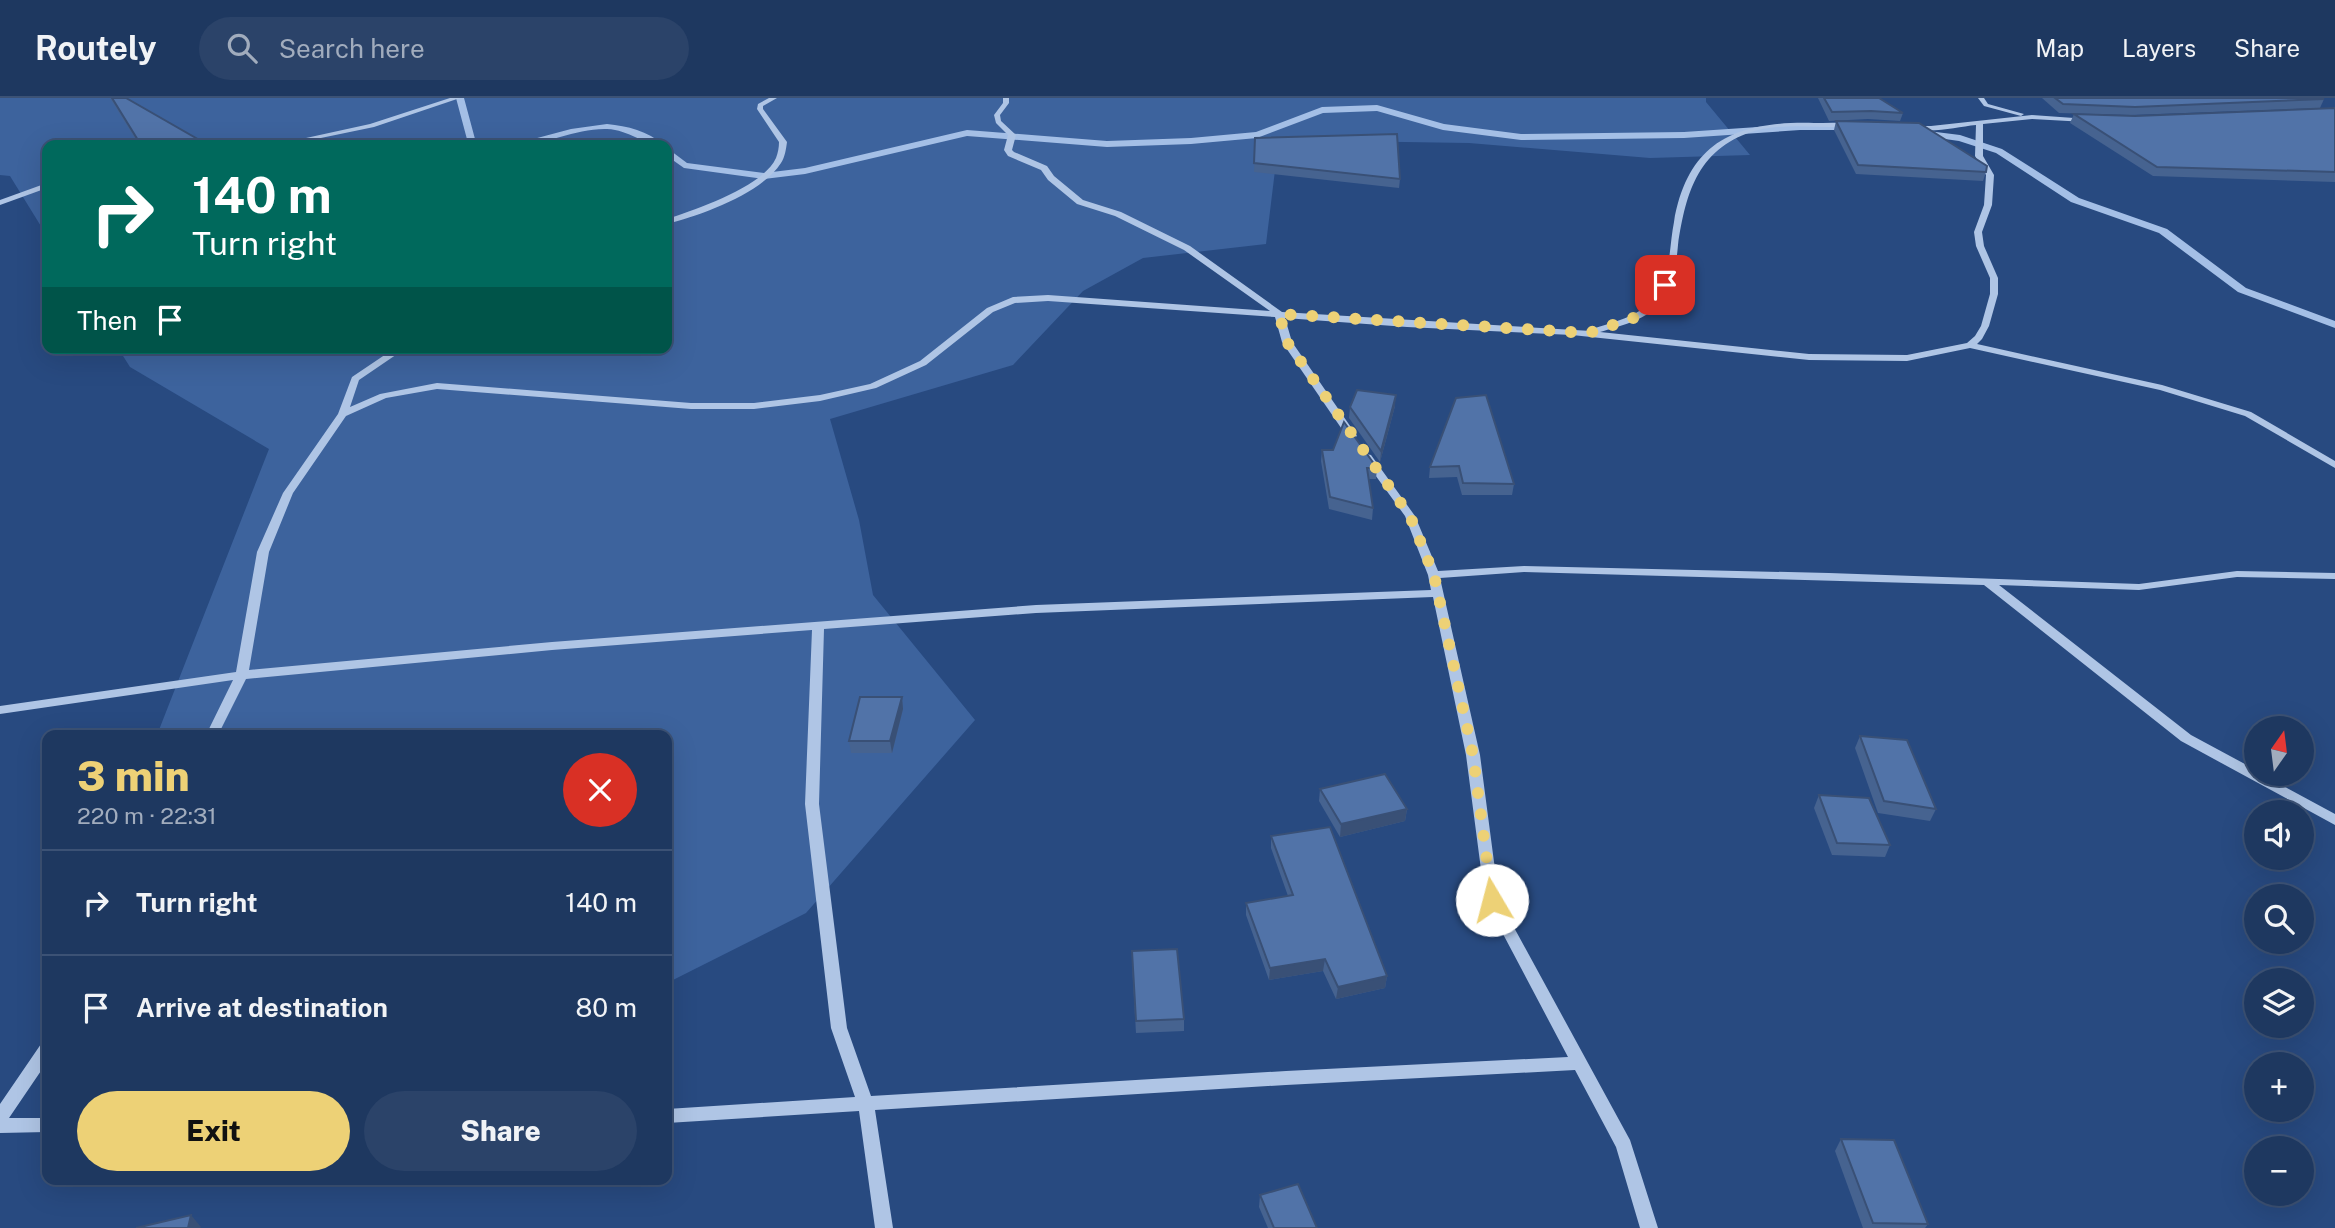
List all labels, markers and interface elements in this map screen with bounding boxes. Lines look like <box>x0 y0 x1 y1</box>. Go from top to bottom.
search box <box>199 17 689 80</box>
text: Routely <box>35 29 157 67</box>
icon: search <box>223 29 261 67</box>
text: Search here <box>279 33 425 64</box>
text: Map <box>2035 34 2084 62</box>
text: Layers <box>2122 34 2196 62</box>
text: Share <box>2234 34 2300 62</box>
text: 140 m <box>192 166 332 224</box>
icon: right <box>77 168 168 259</box>
text: Turn right <box>192 225 337 262</box>
pin <box>1635 255 1695 315</box>
icon: arrive <box>1646 266 1684 304</box>
icon: arrive <box>151 301 189 339</box>
text: Then <box>77 305 137 336</box>
north arrow <box>2244 716 2314 786</box>
map controls <box>2244 716 2314 1206</box>
text: 3 min <box>77 751 190 800</box>
button: close <box>563 753 637 827</box>
button: sound <box>2244 800 2314 870</box>
text: 220 m · 22:31 <box>77 802 217 829</box>
position arrow <box>1455 863 1529 937</box>
icon: right <box>77 884 115 922</box>
button: search <box>2244 884 2314 954</box>
text: Turn right <box>136 887 258 918</box>
text: 140 m <box>565 887 637 918</box>
button: layers <box>2244 968 2314 1038</box>
icon: arrive <box>77 989 115 1027</box>
text: Arrive at destination <box>136 992 388 1023</box>
text: 80 m <box>576 992 637 1023</box>
button: + <box>2244 1052 2314 1122</box>
button: Exit <box>77 1091 350 1171</box>
button: Share <box>364 1091 637 1171</box>
button: − <box>2244 1136 2314 1206</box>

